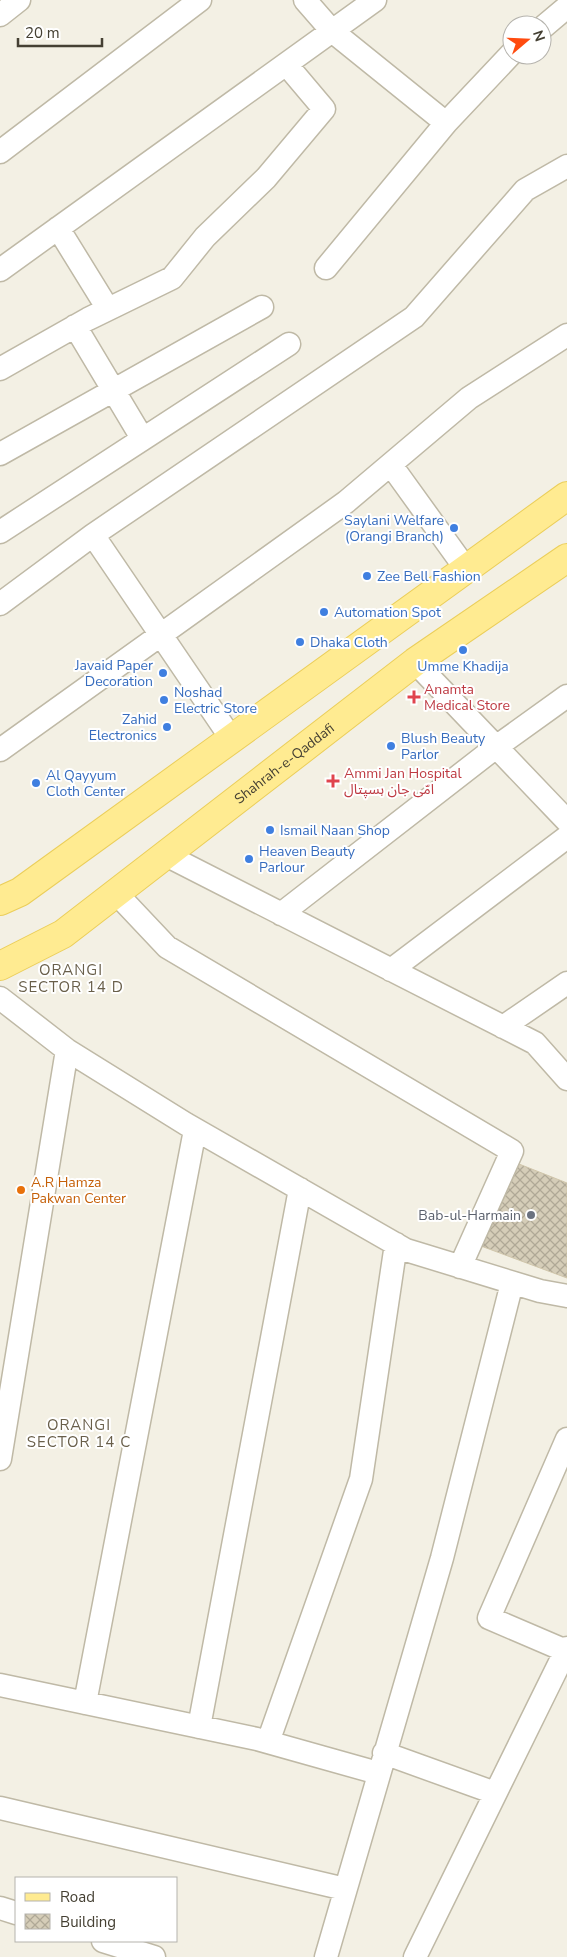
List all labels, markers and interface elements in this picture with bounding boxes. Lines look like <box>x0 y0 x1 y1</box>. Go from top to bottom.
scale bar <box>18 15 101 47</box>
north arrow <box>502 15 552 65</box>
text: 20 m <box>25 23 60 43</box>
text: N <box>528 28 550 44</box>
place label: Saylani Welfare (Orangi Branch) <box>344 511 444 546</box>
marker: Saylani Welfare (Orangi Branch) <box>448 522 460 534</box>
place label: Zee Bell Fashion <box>377 567 481 586</box>
marker: Zee Bell Fashion <box>361 570 373 582</box>
place label: Automation Spot <box>334 603 441 622</box>
marker: Automation Spot <box>318 606 330 618</box>
place label: Dhaka Cloth <box>310 633 388 652</box>
marker: Dhaka Cloth <box>294 636 306 648</box>
marker: Umme Khadija <box>457 644 469 656</box>
place label: Javaid Paper Decoration <box>74 656 153 691</box>
place label: Umme Khadija <box>417 657 509 676</box>
marker: Javaid Paper Decoration <box>157 667 169 679</box>
place label: Anamta Medical Store <box>424 680 510 715</box>
place label: Noshad Electric Store <box>174 683 257 718</box>
marker: Anamta Medical Store <box>408 691 420 703</box>
marker: Noshad Electric Store <box>158 694 170 706</box>
place label: Zahid Electronics <box>89 710 157 745</box>
street label: Shahrah-e-Qaddafi <box>230 719 338 808</box>
marker: Zahid Electronics <box>161 721 173 733</box>
place label: Blush Beauty Parlor <box>401 729 486 764</box>
marker: Blush Beauty Parlor <box>385 740 397 752</box>
place label: Ammi Jan Hospital امّی جان ہسپتال <box>344 764 462 799</box>
place label: Al Qayyum Cloth Center <box>46 766 125 801</box>
marker: Ammi Jan Hospital امّی جان ہسپتال <box>326 774 340 788</box>
marker: Al Qayyum Cloth Center <box>30 777 42 789</box>
place label: Ismail Naan Shop <box>280 821 390 840</box>
marker: Ismail Naan Shop <box>264 824 276 836</box>
place label: Heaven Beauty Parlour <box>259 842 356 877</box>
marker: Heaven Beauty Parlour <box>243 853 255 865</box>
district label: ORANGI SECTOR 14 D <box>18 960 124 997</box>
place label: A.R Hamza Pakwan Center <box>31 1173 126 1208</box>
marker: A.R Hamza Pakwan Center <box>15 1184 27 1196</box>
place label: Bab-ul-Harmain <box>418 1206 521 1225</box>
marker: Bab-ul-Harmain <box>525 1209 537 1221</box>
district label: ORANGI SECTOR 14 C <box>27 1415 131 1452</box>
legend <box>15 1877 178 1942</box>
text: Road <box>60 1887 95 1907</box>
text: Building <box>60 1912 116 1932</box>

